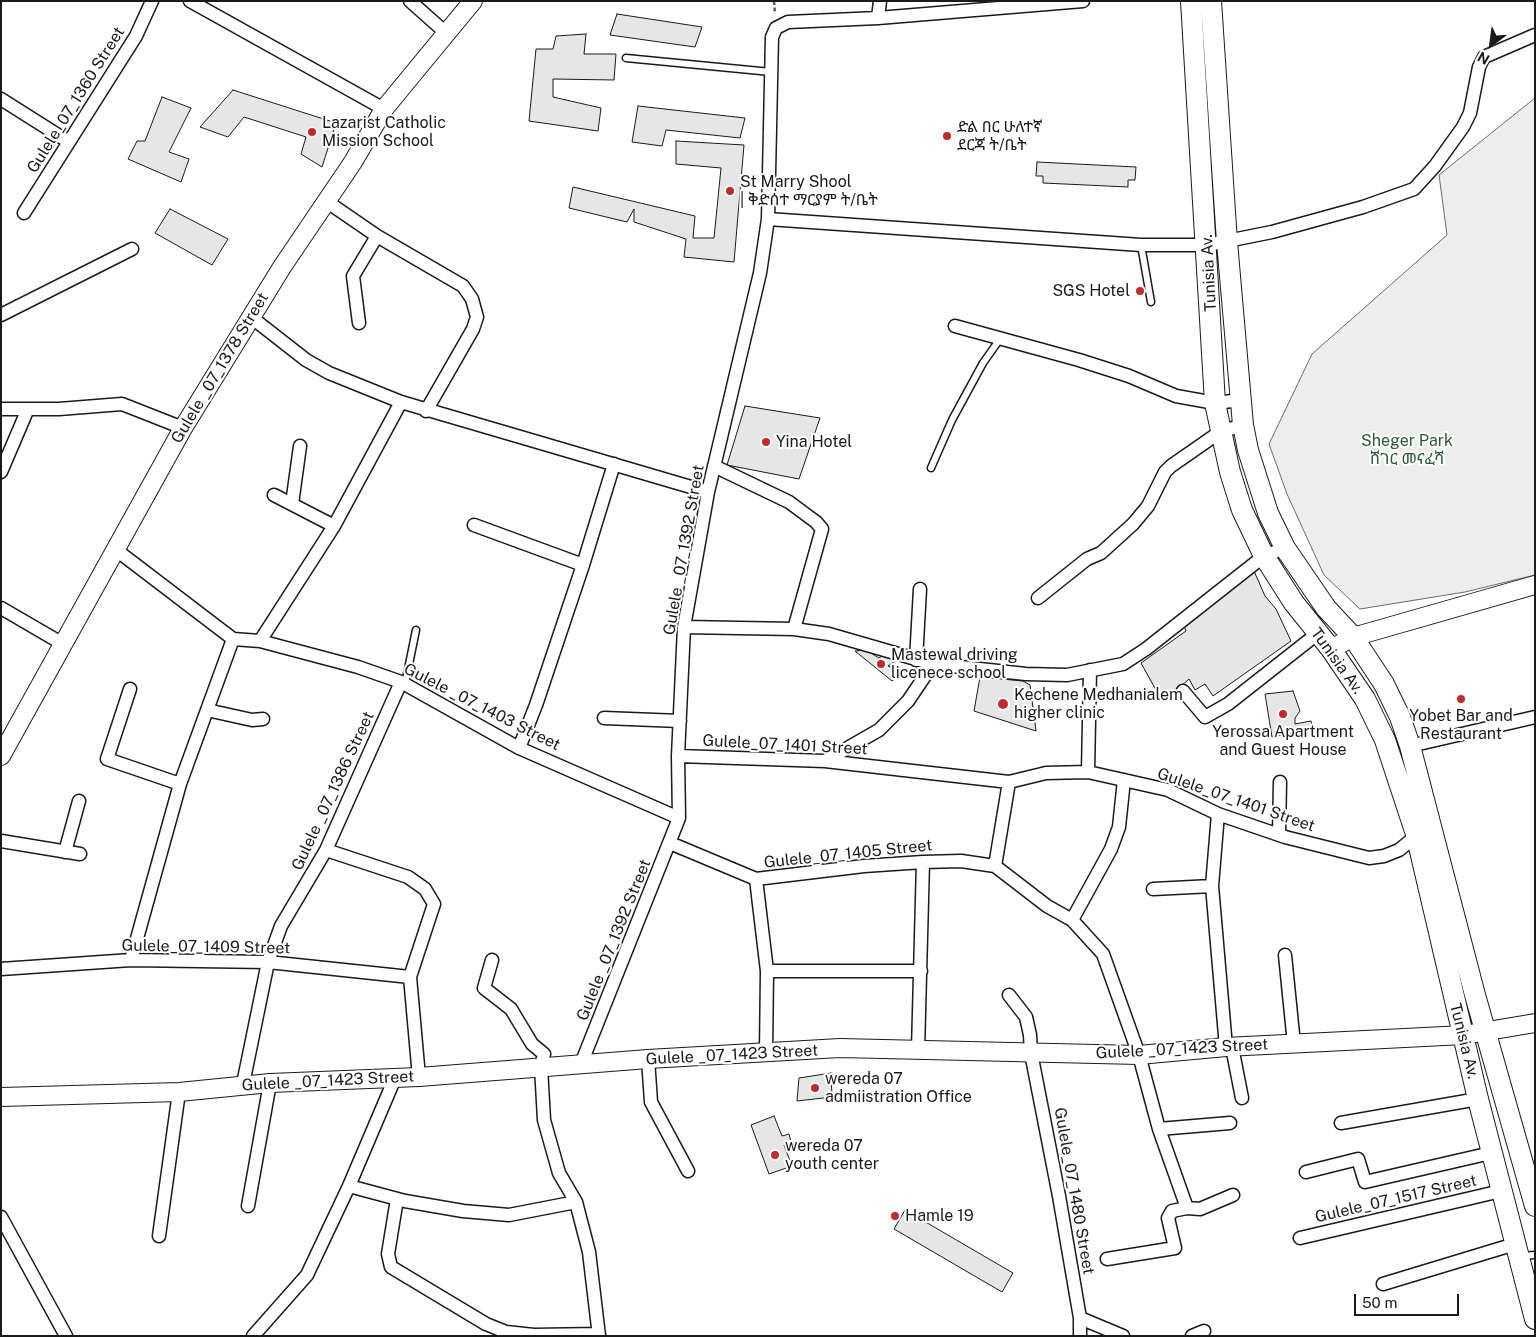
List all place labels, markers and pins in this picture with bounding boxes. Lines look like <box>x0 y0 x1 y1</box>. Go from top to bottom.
place label: Lazarist Catholic Mission School <box>322 113 446 151</box>
place label: ድል በር ሁለተኛ ደርጃ ት/ቤት <box>957 117 1042 155</box>
marker: Lazarist Catholic Mission School <box>306 126 318 138</box>
marker: ድል በር ሁለተኛ ደርጃ ት/ቤት <box>941 130 953 142</box>
place label: St Marry Shool | ቅድሰተ ማርያም ት/ቤት <box>740 172 878 210</box>
marker: St Marry Shool | ቅድሰተ ማርያም ት/ቤት <box>724 185 736 197</box>
place label: SGS Hotel <box>1052 281 1130 301</box>
marker: SGS Hotel <box>1134 285 1146 297</box>
place label: Yina Hotel <box>776 432 852 452</box>
marker: Yina Hotel <box>760 436 772 448</box>
place label: Mastewal driving licenece school <box>891 645 1018 683</box>
marker: Mastewal driving licenece school <box>875 658 887 670</box>
place label: Kechene Medhanialem higher clinic <box>1014 685 1183 723</box>
marker: Yobet Bar and Restaurant <box>1455 693 1467 705</box>
marker: Kechene Medhanialem higher clinic <box>996 697 1010 711</box>
place label: Yobet Bar and Restaurant <box>1409 706 1513 744</box>
marker: Yerossa Apartment and Guest House <box>1277 708 1289 720</box>
place label: Yerossa Apartment and Guest House <box>1212 722 1354 760</box>
place label: wereda 07 admiistration Office <box>825 1069 972 1107</box>
marker: wereda 07 admiistration Office <box>809 1082 821 1094</box>
place label: wereda 07 youth center <box>785 1136 879 1174</box>
marker: wereda 07 youth center <box>769 1149 781 1161</box>
place label: Hamle 19 <box>905 1206 974 1226</box>
marker: Hamle 19 <box>889 1210 901 1222</box>

